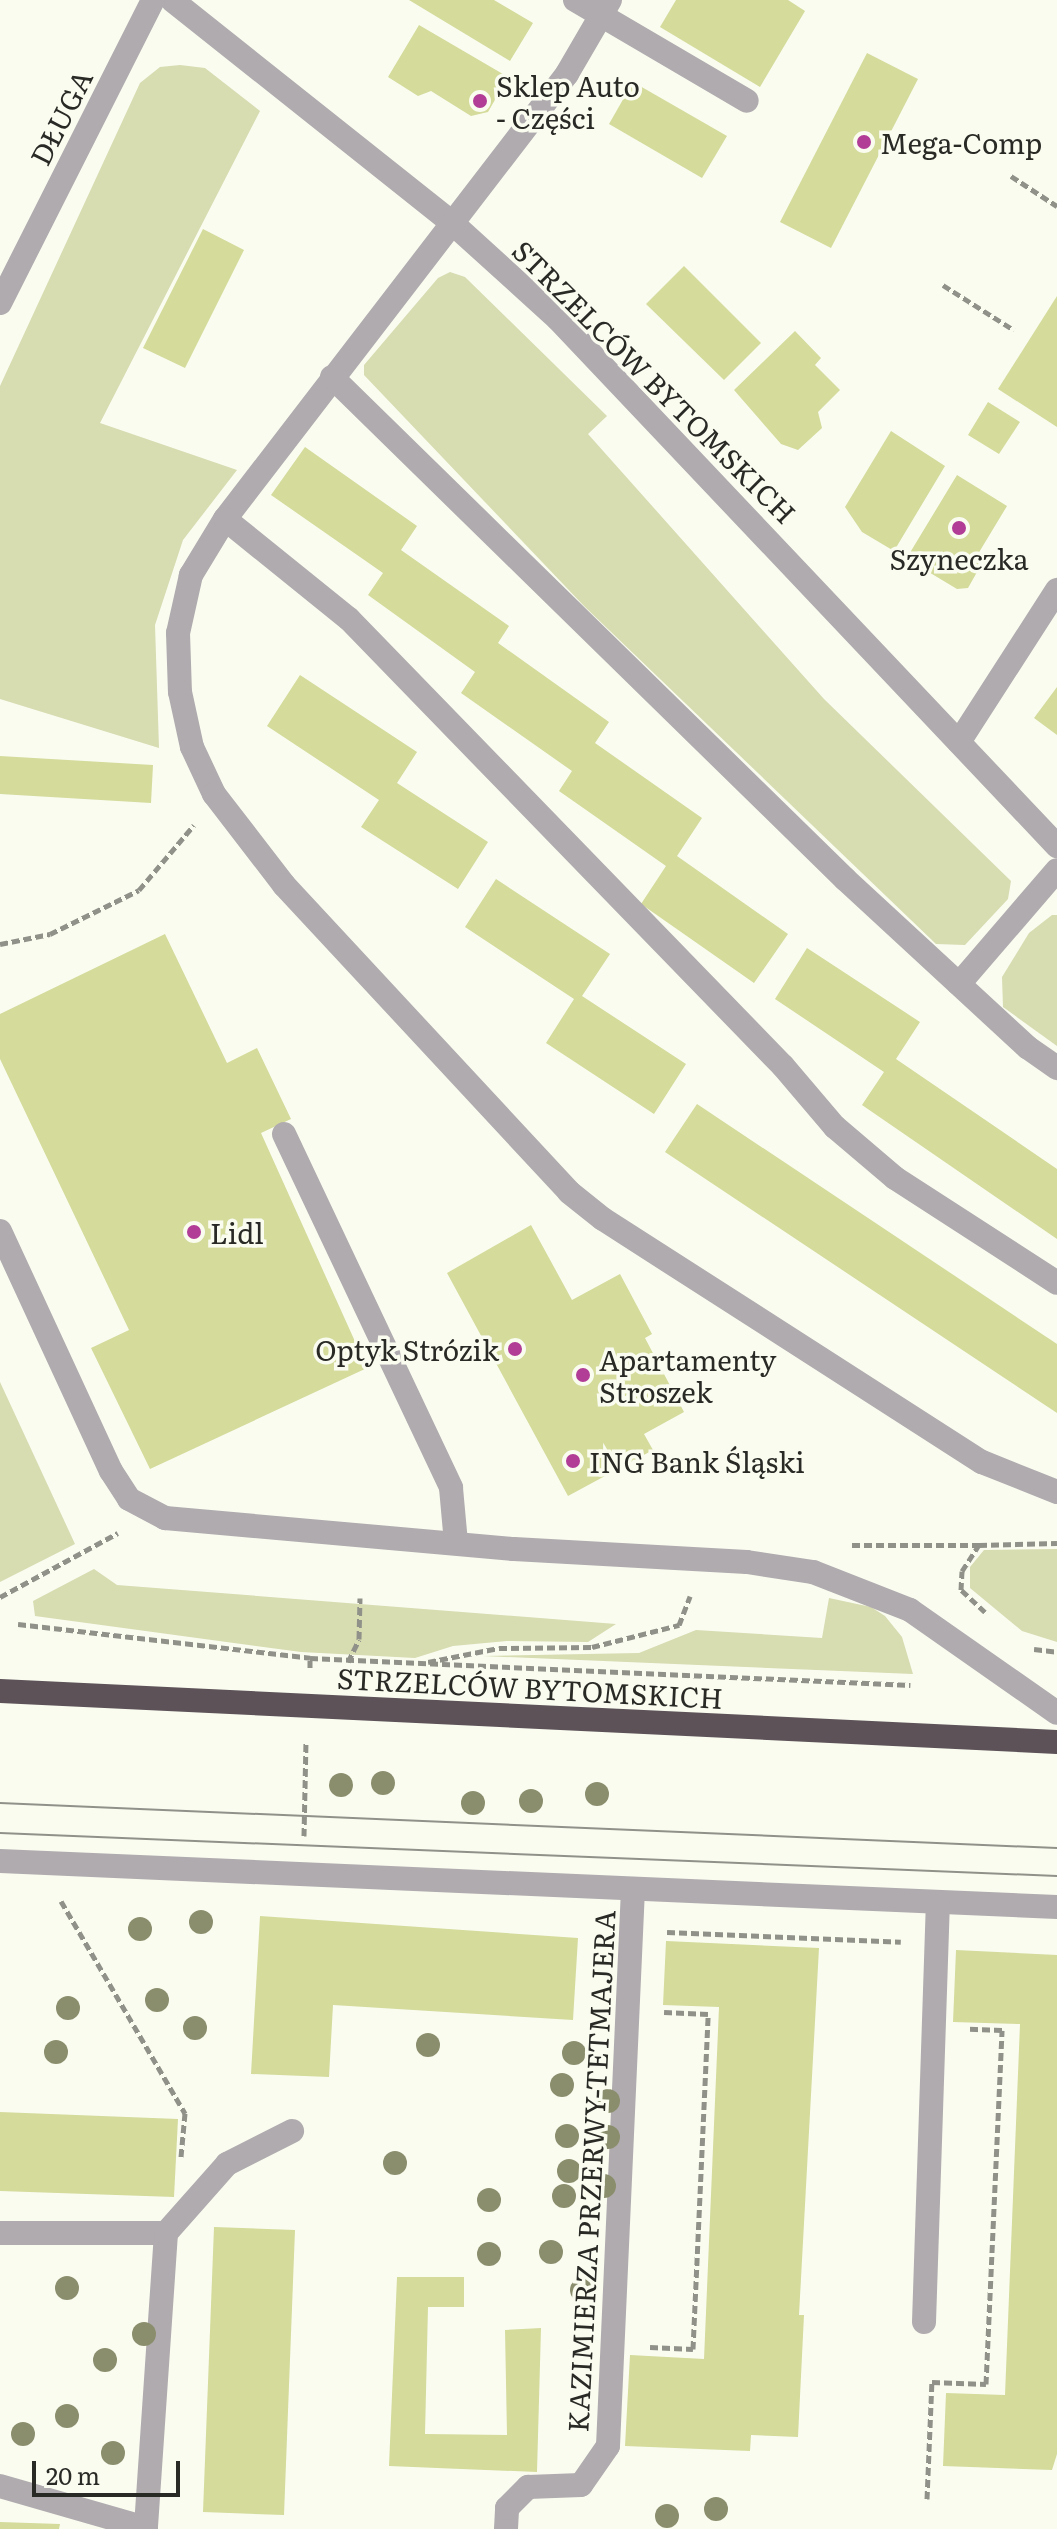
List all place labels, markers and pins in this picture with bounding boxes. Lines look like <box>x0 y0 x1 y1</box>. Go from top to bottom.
place label: Sklep Auto - Części <box>496 68 640 134</box>
marker: Sklep Auto - Części <box>471 92 489 110</box>
place label: Mega-Comp <box>880 125 1042 159</box>
marker: Mega-Comp <box>855 133 873 151</box>
marker: Szyneczka <box>950 519 968 537</box>
place label: Szyneczka <box>889 541 1029 575</box>
place label: Lidl <box>210 1215 264 1249</box>
marker: Lidl <box>185 1223 203 1241</box>
place label: Optyk Strózik <box>315 1332 499 1366</box>
marker: Optyk Strózik <box>506 1340 524 1358</box>
place label: Apartamenty Stroszek <box>599 1342 776 1408</box>
marker: Apartamenty Stroszek <box>574 1366 592 1384</box>
place label: ING Bank Śląski <box>589 1444 805 1478</box>
marker: ING Bank Śląski <box>564 1452 582 1470</box>

